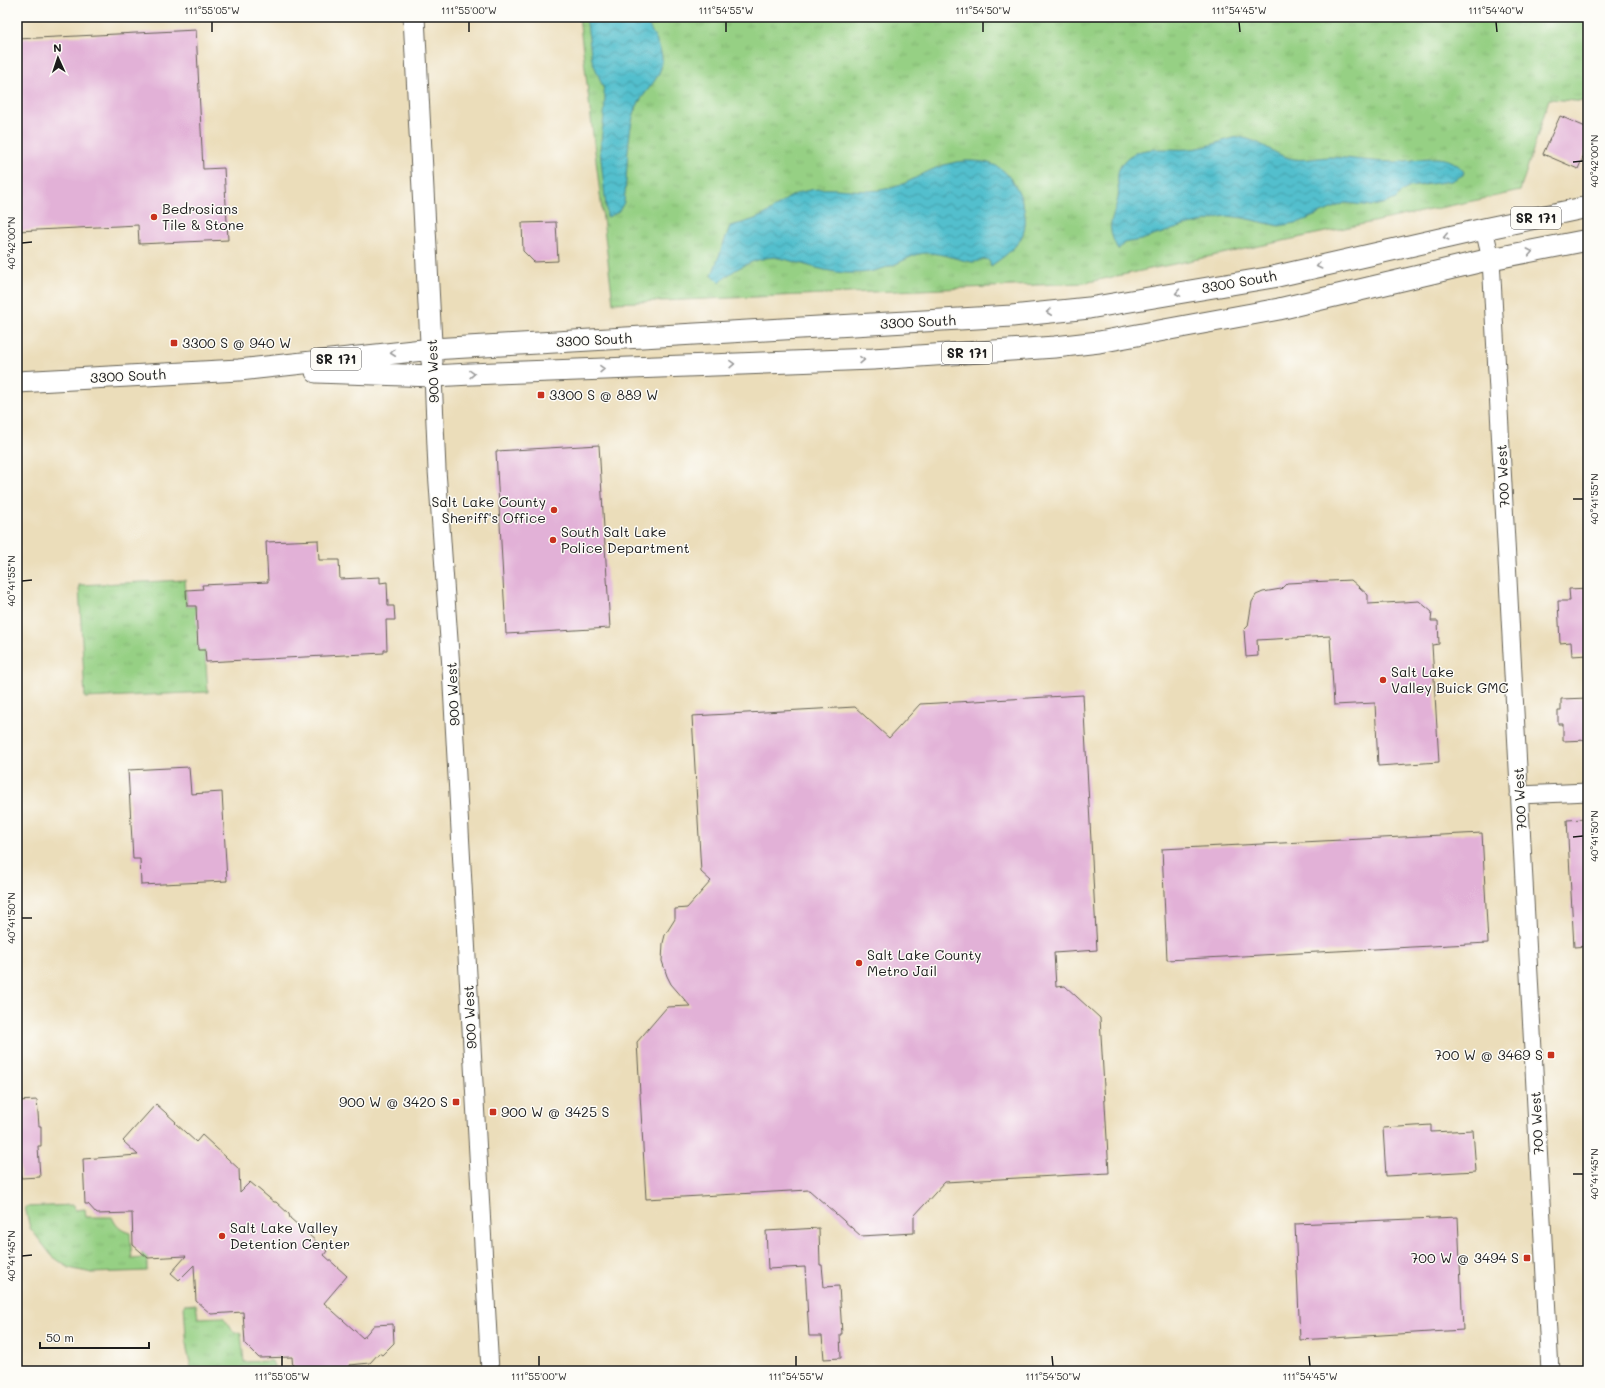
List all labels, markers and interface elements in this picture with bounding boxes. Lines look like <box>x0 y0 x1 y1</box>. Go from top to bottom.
text: 111°55'05"W <box>184 3 240 17</box>
text: 111°55'00"W <box>441 3 497 17</box>
text: 111°54'55"W <box>698 3 754 17</box>
text: 111°54'50"W <box>955 3 1011 17</box>
text: 111°54'45"W <box>1211 3 1267 17</box>
text: 111°54'40"W <box>1468 3 1524 17</box>
north arrow <box>38 38 78 78</box>
text: N <box>53 40 62 55</box>
text: 40°42'00"N <box>1587 135 1601 187</box>
place label: Bedrosians Tile & Stone <box>162 199 244 234</box>
road number: SR 171 <box>1511 207 1561 229</box>
marker: Bedrosians Tile & Stone <box>149 212 159 222</box>
text: 40°42'00"N <box>4 217 18 269</box>
one-way arrow <box>1443 233 1449 241</box>
one-way arrow <box>1527 248 1533 256</box>
one-way arrow <box>1316 262 1322 270</box>
street label: 3300 South <box>1200 266 1278 297</box>
one-way arrow <box>1175 288 1181 297</box>
one-way arrow <box>1046 308 1052 317</box>
street label: 3300 South <box>879 310 957 333</box>
street label: 3300 South <box>555 328 633 351</box>
place label: 3300 S @ 940 W <box>182 333 291 352</box>
marker: 3300 S @ 940 W <box>169 338 179 348</box>
street label: 900 West <box>422 339 443 403</box>
road number: SR 171 <box>942 342 992 364</box>
road number: SR 171 <box>311 348 361 370</box>
one-way arrow <box>390 348 396 357</box>
one-way arrow <box>859 355 865 364</box>
one-way arrow <box>729 360 735 369</box>
street label: 3300 South <box>89 364 167 387</box>
one-way arrow <box>599 365 605 374</box>
one-way arrow <box>469 370 475 379</box>
place label: 3300 S @ 889 W <box>549 385 658 404</box>
marker: 3300 S @ 889 W <box>536 390 546 400</box>
street label: 700 West <box>1491 444 1514 508</box>
text: 40°41'55"N <box>1587 473 1601 525</box>
place label: Salt Lake County Sheriff's Office <box>431 492 546 527</box>
marker: Salt Lake County Sheriff's Office <box>549 505 559 515</box>
place label: South Salt Lake Police Department <box>561 522 690 557</box>
marker: South Salt Lake Police Department <box>548 535 558 545</box>
text: 40°41'55"N <box>4 555 18 607</box>
street label: 900 West <box>441 662 464 726</box>
place label: Salt Lake Valley Buick GMC <box>1391 662 1509 697</box>
marker: Salt Lake Valley Buick GMC <box>1378 675 1388 685</box>
street label: 700 West <box>1508 767 1531 831</box>
text: 40°41'50"N <box>1587 810 1601 862</box>
text: 40°41'50"N <box>4 892 18 944</box>
place label: Salt Lake County Metro Jail <box>867 945 982 980</box>
marker: Salt Lake County Metro Jail <box>854 958 864 968</box>
street label: 900 West <box>458 985 481 1049</box>
place label: 700 W @ 3469 S <box>1434 1045 1543 1064</box>
marker: 700 W @ 3469 S <box>1546 1050 1556 1060</box>
street label: 700 West <box>1525 1091 1548 1155</box>
place label: 900 W @ 3420 S <box>339 1092 448 1111</box>
marker: 900 W @ 3420 S <box>451 1097 461 1107</box>
place label: 900 W @ 3425 S <box>501 1102 610 1121</box>
marker: 900 W @ 3425 S <box>488 1107 498 1117</box>
text: 40°41'45"N <box>1587 1148 1601 1200</box>
place label: Salt Lake Valley Detention Center <box>230 1218 350 1253</box>
text: 40°41'45"N <box>4 1230 18 1282</box>
marker: Salt Lake Valley Detention Center <box>217 1231 227 1241</box>
place label: 700 W @ 3494 S <box>1411 1248 1519 1267</box>
marker: 700 W @ 3494 S <box>1522 1253 1532 1263</box>
scale bar <box>40 1324 149 1350</box>
text: 50 m <box>46 1329 74 1345</box>
text: 111°55'05"W <box>254 1369 310 1383</box>
text: 111°55'00"W <box>511 1369 567 1383</box>
text: 111°54'55"W <box>768 1369 824 1383</box>
text: 111°54'50"W <box>1025 1369 1081 1383</box>
text: 111°54'45"W <box>1282 1369 1338 1383</box>

